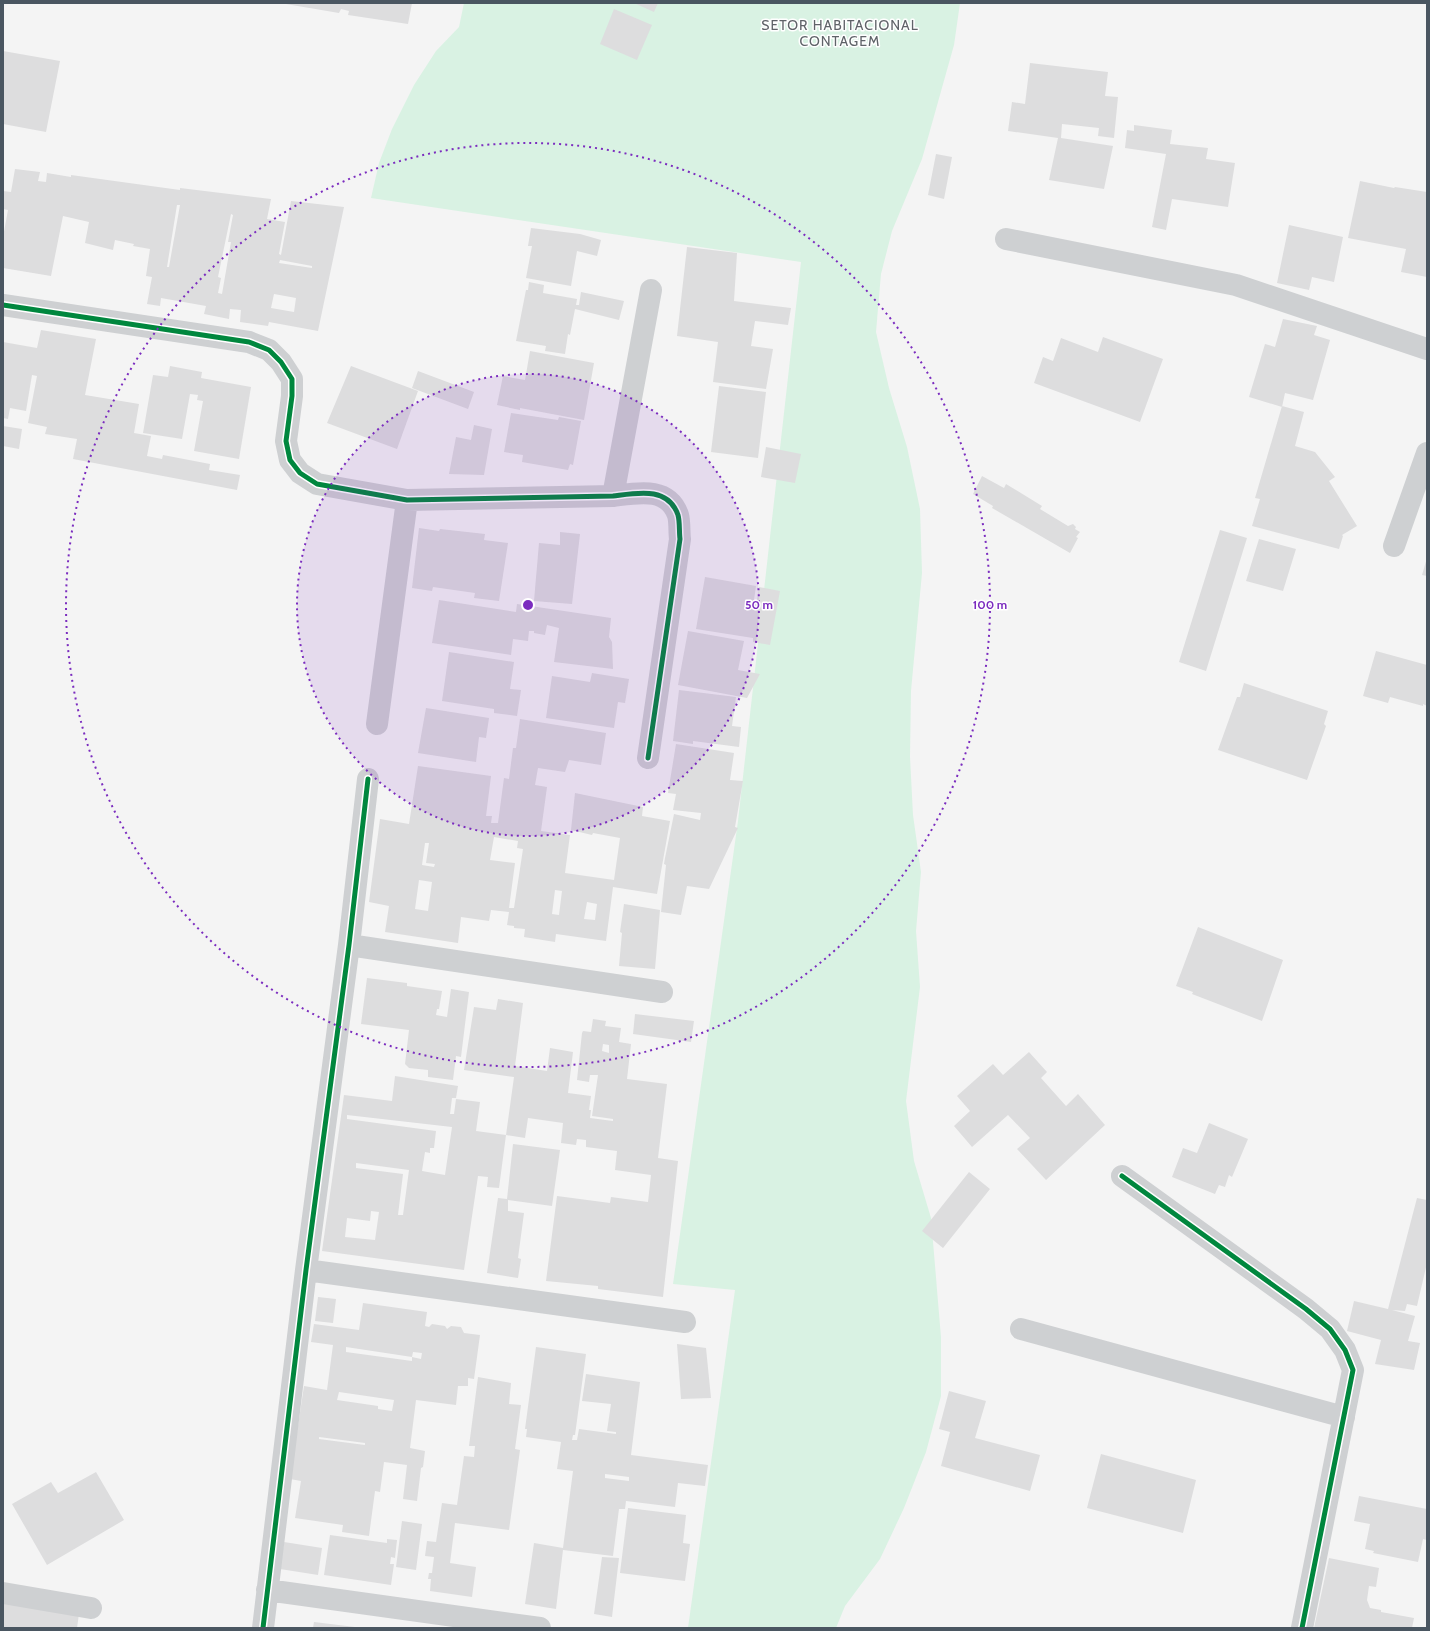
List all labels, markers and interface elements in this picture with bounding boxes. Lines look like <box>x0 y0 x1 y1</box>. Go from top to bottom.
district label: SETOR HABITACIONAL CONTAGEM <box>761 16 919 50</box>
text: 50 m <box>745 597 773 612</box>
text: 100 m <box>973 597 1007 612</box>
centre of rings <box>521 598 535 612</box>

